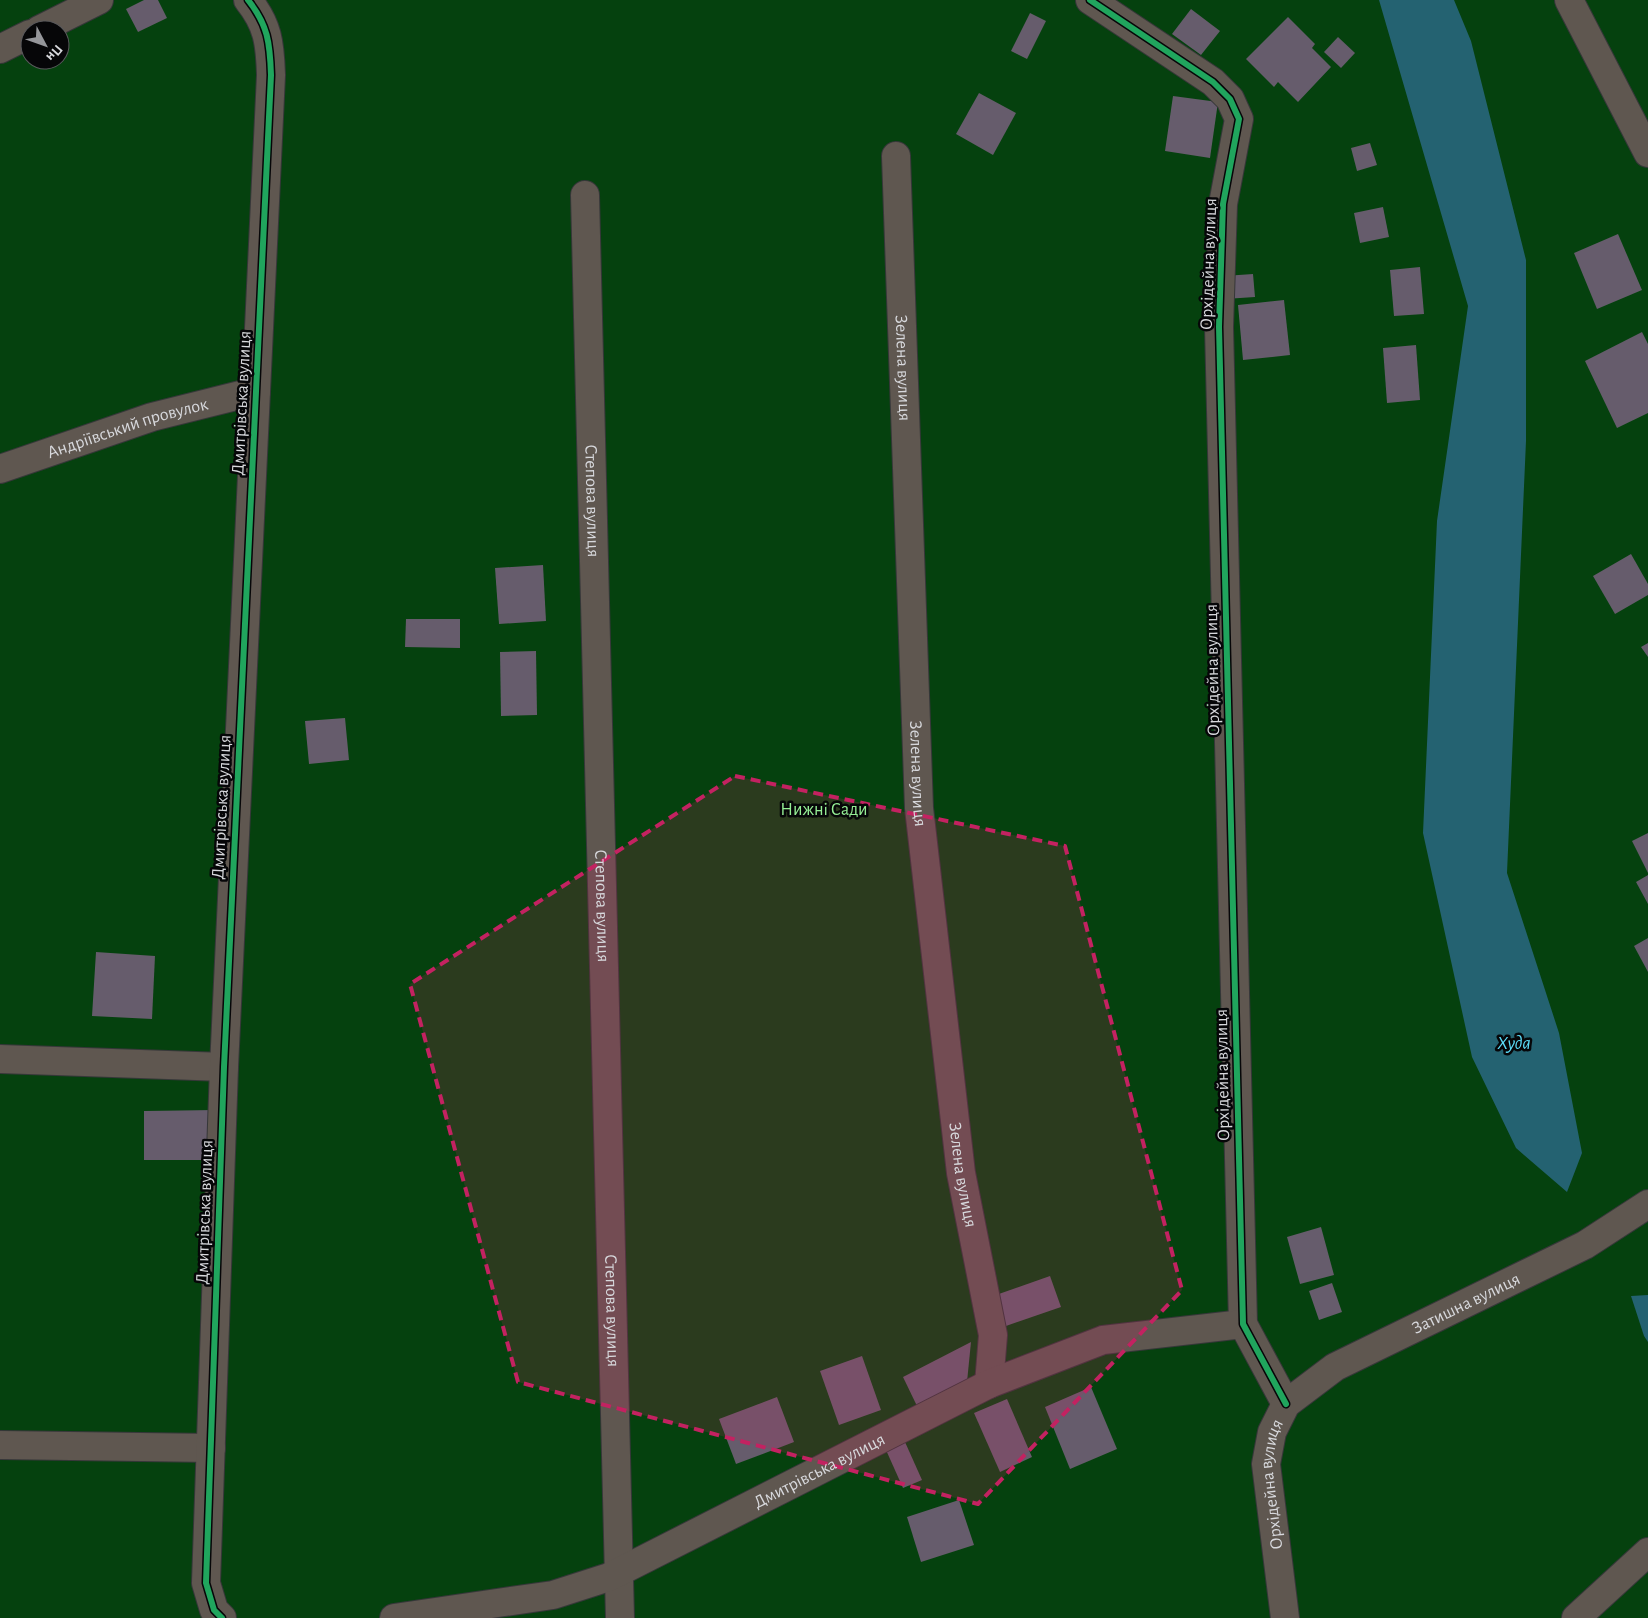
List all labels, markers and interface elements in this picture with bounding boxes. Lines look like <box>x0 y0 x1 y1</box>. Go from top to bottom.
north arrow <box>20 20 70 70</box>
text: Пн <box>43 42 65 64</box>
street label: Орхідейна вулиця <box>1198 198 1220 330</box>
street label: Зелена вулиця <box>892 314 913 421</box>
street label: Дмитрівська вулиця <box>229 330 255 476</box>
street label: Андріївський провулок <box>45 395 211 462</box>
street label: Степова вулиця <box>581 444 602 558</box>
street label: Орхідейна вулиця <box>1203 604 1223 736</box>
street label: Зелена вулиця <box>906 720 929 828</box>
street label: Дмитрівська вулиця <box>209 734 235 880</box>
park label: Нижні Сади <box>780 801 868 819</box>
street label: Степова вулиця <box>591 849 612 963</box>
street label: Орхідейна вулиця <box>1213 1009 1233 1141</box>
water label: Худа <box>1497 1034 1531 1053</box>
street label: Зелена вулиця <box>945 1121 980 1229</box>
street label: Дмитрівська вулиця <box>193 1139 217 1285</box>
street label: Степова вулиця <box>601 1254 622 1367</box>
street label: Затишна вулиця <box>1409 1270 1523 1338</box>
street label: Орхідейна вулиця <box>1258 1416 1287 1551</box>
street label: Дмитрівська вулиця <box>751 1430 888 1512</box>

